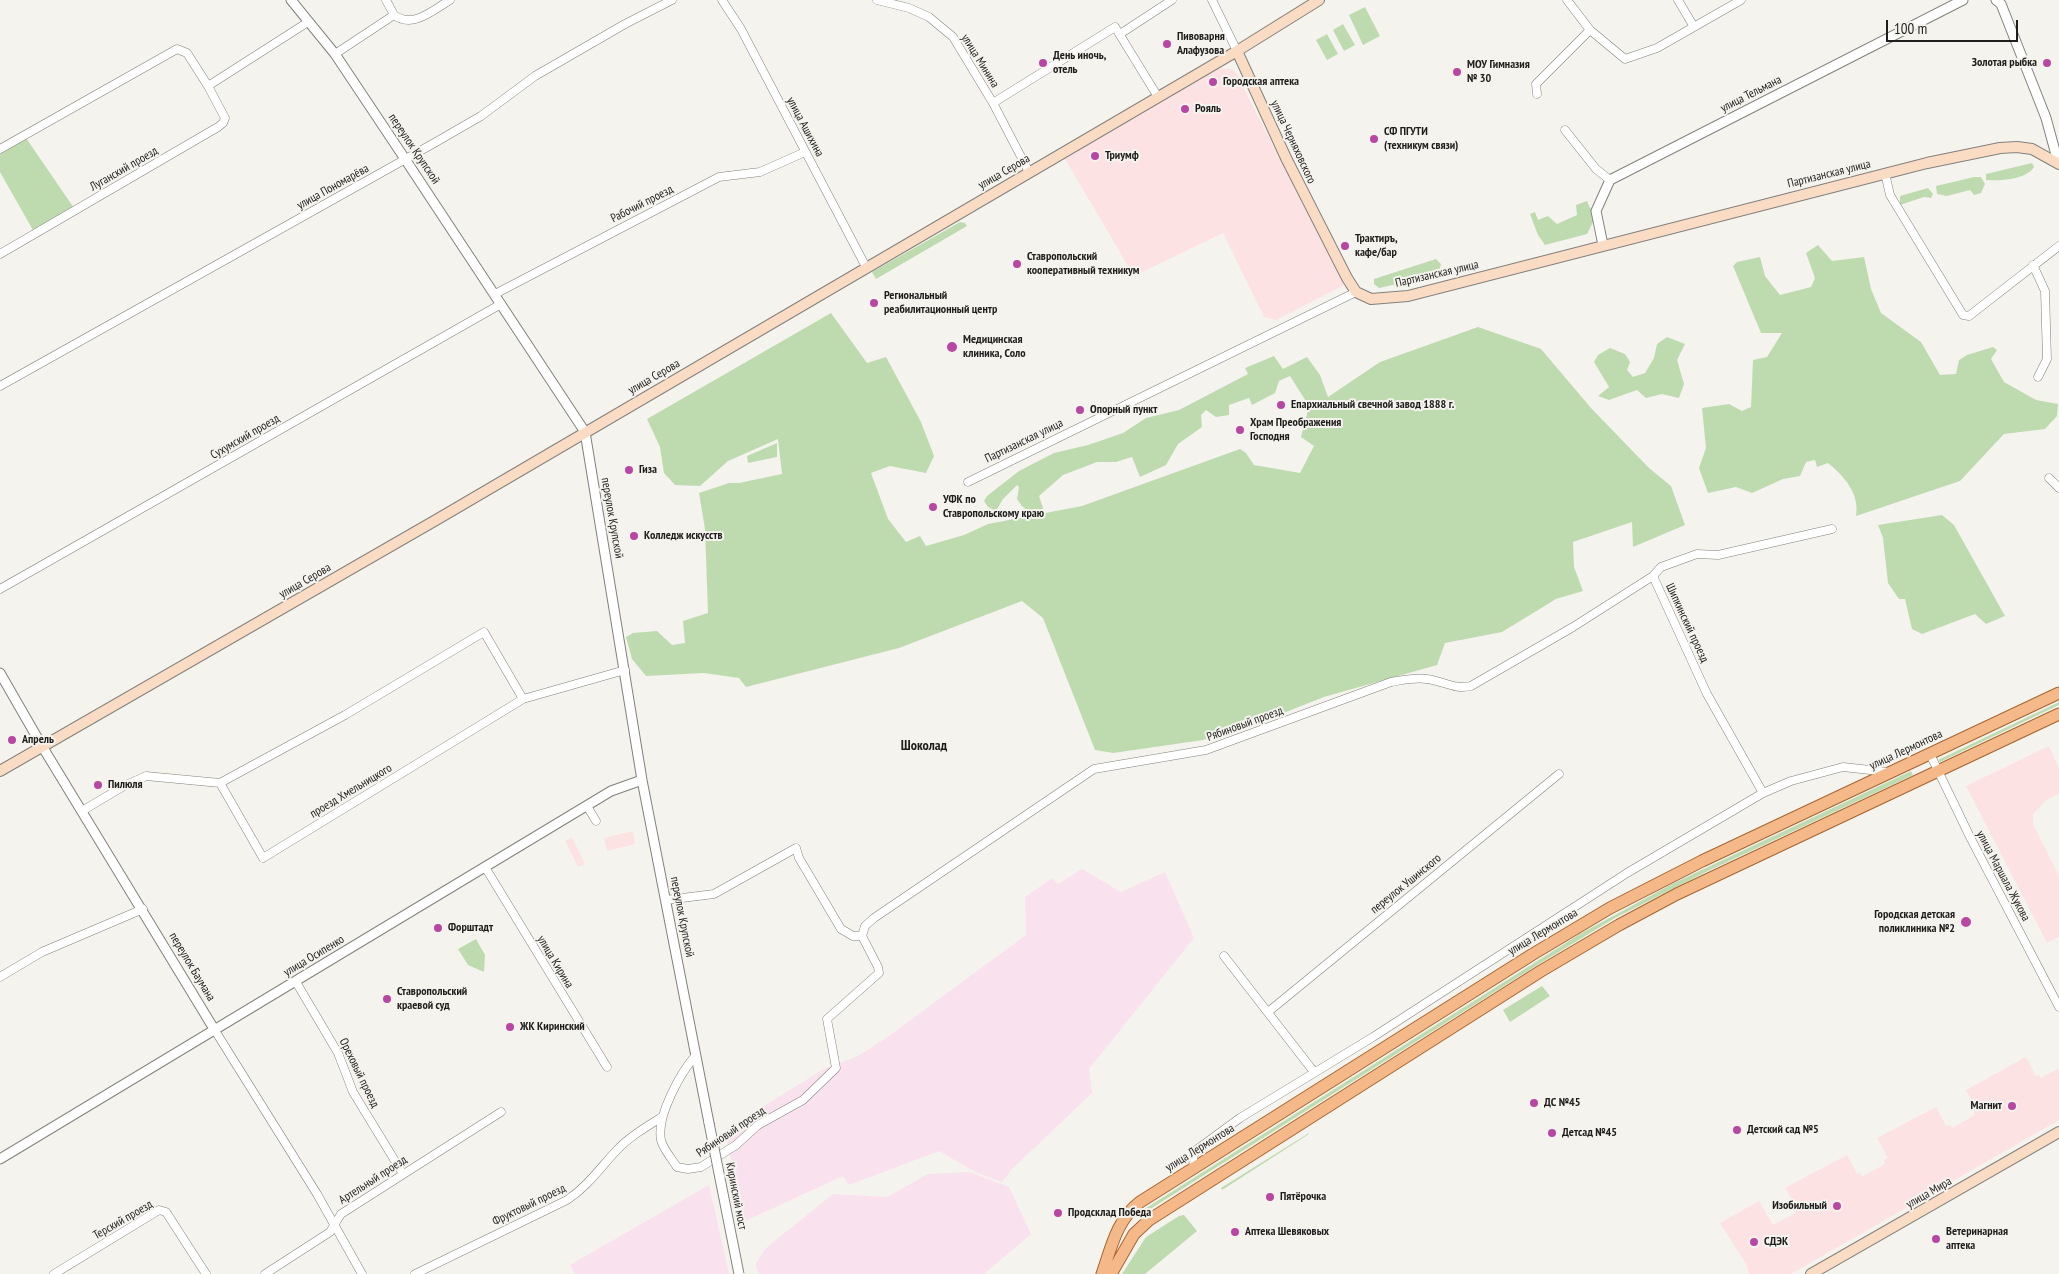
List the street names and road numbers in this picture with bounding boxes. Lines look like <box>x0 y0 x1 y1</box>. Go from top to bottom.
street label: улица Минина <box>958 32 1002 90</box>
street label: улица Тельмана <box>1718 72 1784 116</box>
street label: улица Ашихина <box>783 95 827 159</box>
street label: улица Черняховского <box>1267 98 1319 186</box>
street label: переулок Крупской <box>385 111 443 187</box>
street label: Луганский проезд <box>87 144 161 194</box>
street label: улица Серова <box>976 151 1032 193</box>
street label: Партизанская улица <box>1786 157 1872 191</box>
street label: улица Пономарёва <box>295 161 371 213</box>
street label: Рабочий проезд <box>608 182 676 226</box>
street label: Партизанская улица <box>1394 257 1480 291</box>
street label: улица Серова <box>626 356 682 398</box>
street label: Сухумский проезд <box>208 411 282 463</box>
street label: Партизанская улица <box>983 416 1065 466</box>
street label: переулок Крупской <box>598 477 626 559</box>
street label: улица Серова <box>277 560 333 602</box>
street label: Шипкинский проезд <box>1662 581 1712 665</box>
street label: Рябиновый проезд <box>1205 704 1285 744</box>
street label: улица Лермонтова <box>1867 727 1945 773</box>
street label: проезд Хмельницкого <box>307 761 395 821</box>
street label: улица Маршала Жукова <box>1973 828 2033 924</box>
street label: переулок Ушинского <box>1368 851 1444 917</box>
street label: переулок Крупской <box>667 876 697 958</box>
street label: улица Лермонтова <box>1506 906 1580 958</box>
street label: переулок Баумана <box>166 930 218 1004</box>
street label: улица Осипенко <box>281 932 347 980</box>
street label: улица Кирина <box>534 933 576 991</box>
street label: Ореховый проезд <box>336 1036 382 1110</box>
street label: Рябиновый проезд <box>694 1104 768 1160</box>
street label: улица Лермонтова <box>1163 1121 1237 1175</box>
street label: Артельный проезд <box>336 1153 410 1207</box>
street label: Киринский мост <box>722 1161 750 1231</box>
street label: улица Мира <box>1904 1174 1954 1212</box>
street label: Фруктовый проезд <box>490 1181 568 1229</box>
street label: Терский проезд <box>91 1197 155 1243</box>

